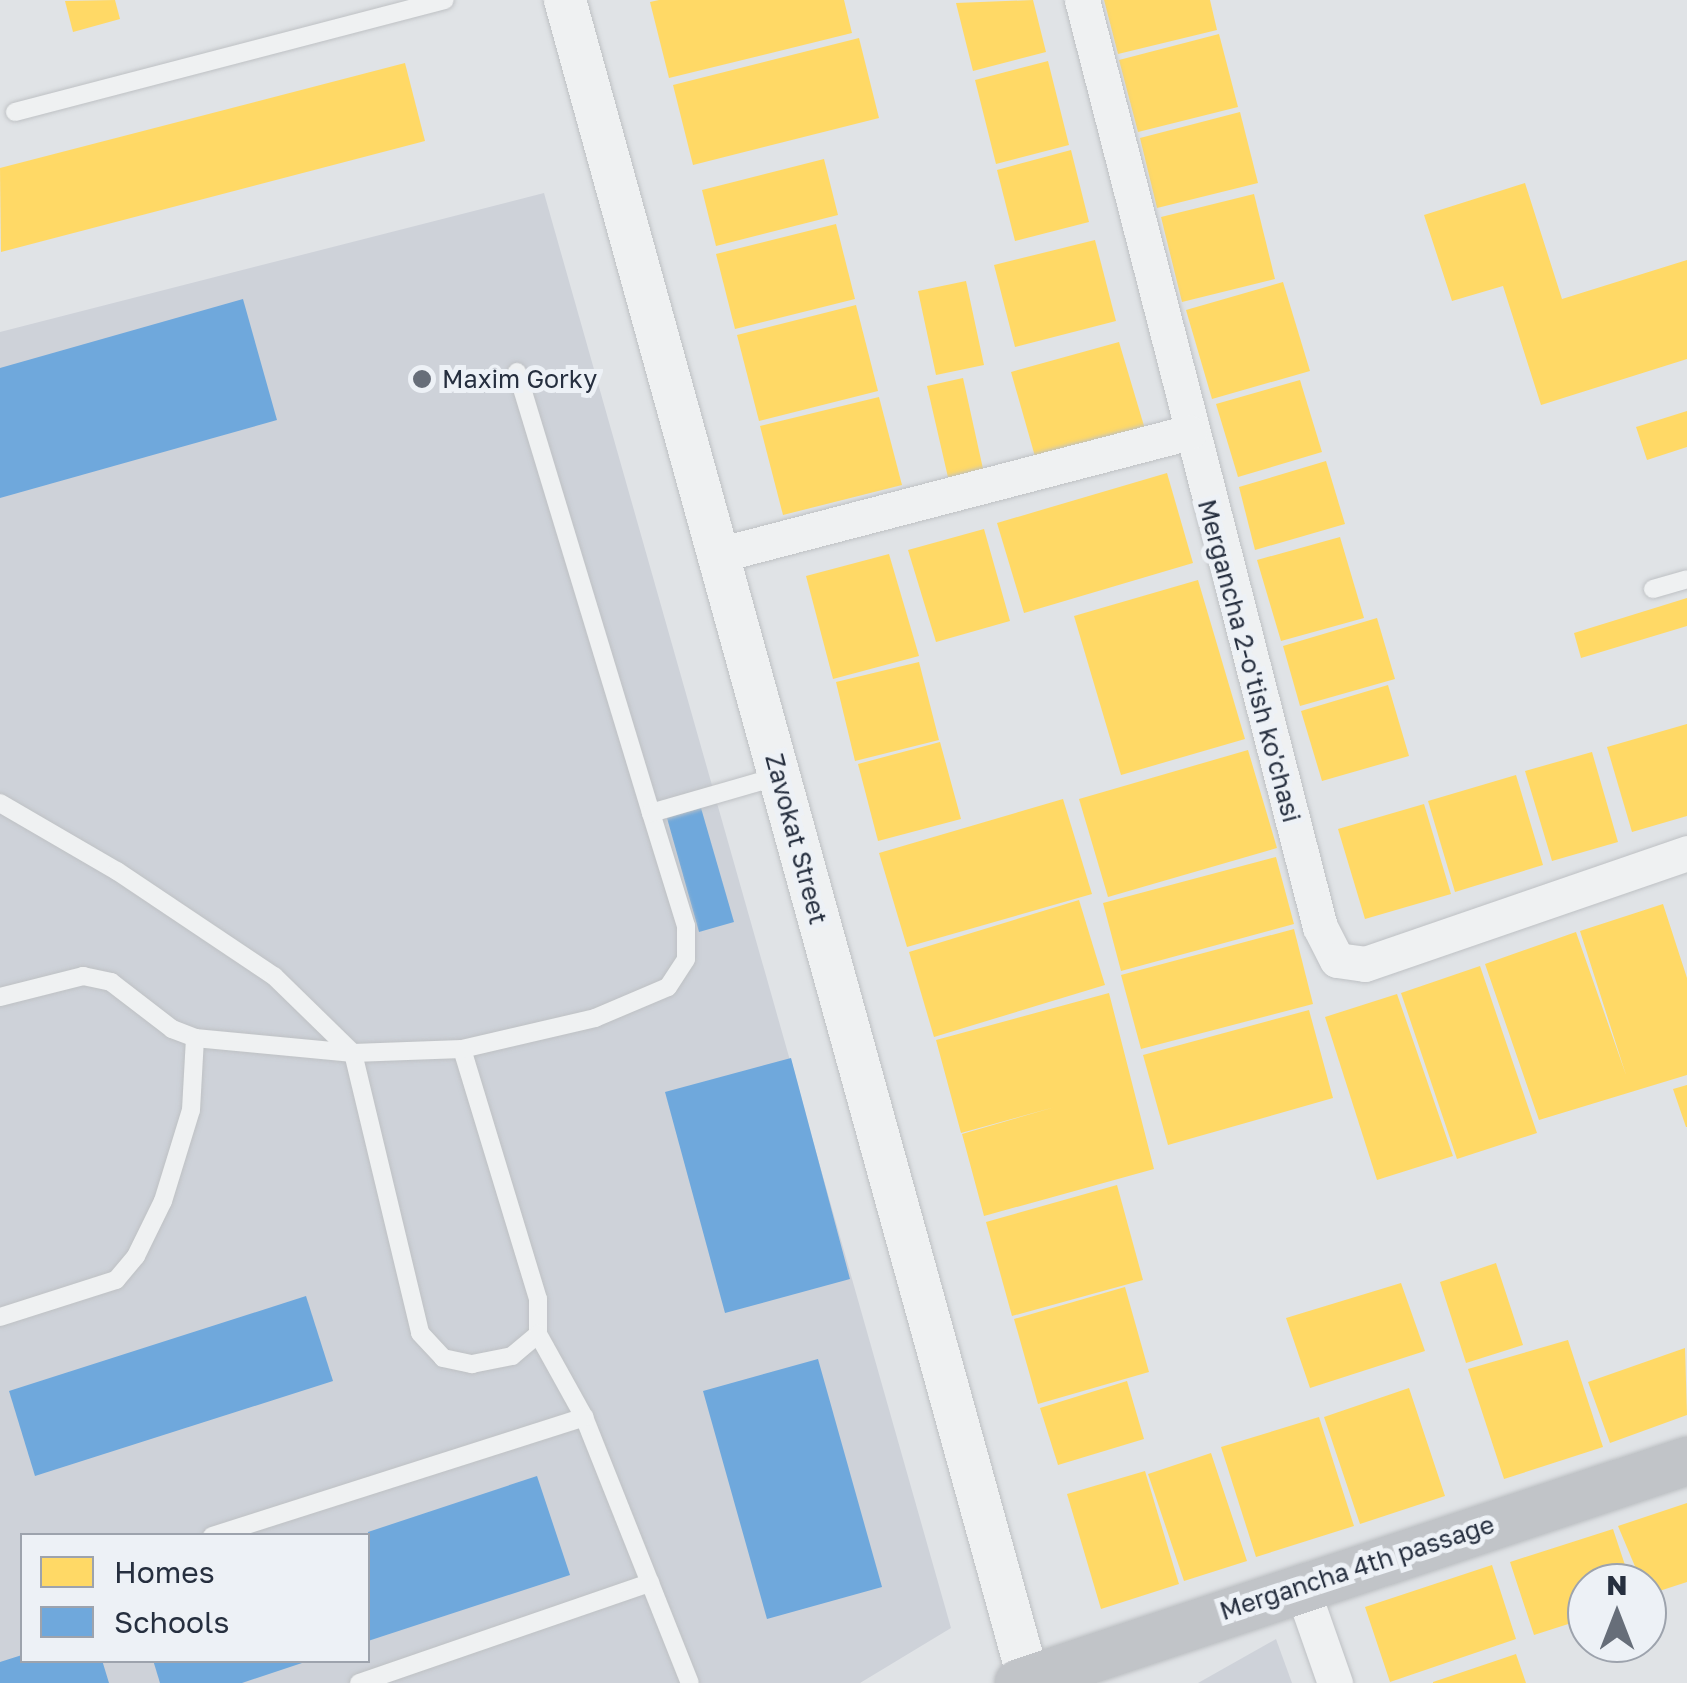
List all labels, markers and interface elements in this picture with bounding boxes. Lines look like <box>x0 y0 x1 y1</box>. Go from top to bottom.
place label: Maxim Gorky <box>442 364 597 394</box>
marker: Maxim Gorky <box>411 368 433 390</box>
street label: Mergancha 2-o'tish ko'chasi <box>1191 496 1307 826</box>
street label: Zavokat Street <box>759 751 833 927</box>
street label: Mergancha 4th passage <box>1216 1509 1498 1627</box>
legend <box>20 1533 370 1663</box>
text: Homes <box>114 1554 215 1590</box>
north arrow <box>1567 1563 1667 1663</box>
text: N <box>1606 1568 1628 1601</box>
text: Schools <box>114 1604 230 1640</box>

